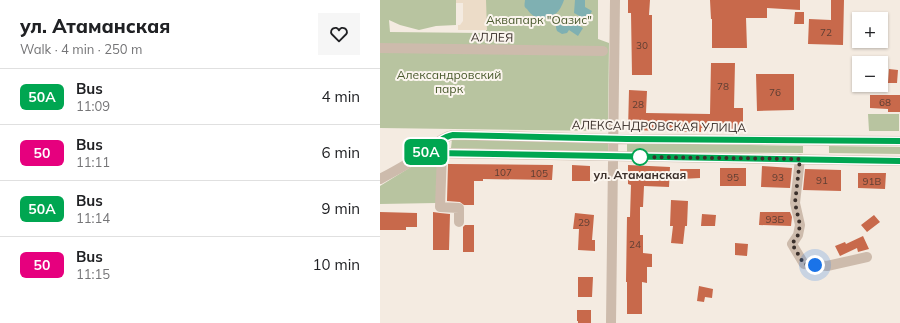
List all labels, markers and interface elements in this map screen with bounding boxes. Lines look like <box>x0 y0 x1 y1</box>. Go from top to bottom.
park label: Аквапарк "Оазис" <box>486 12 592 27</box>
map controls <box>852 12 888 92</box>
button: + <box>852 12 888 48</box>
button: heart <box>318 13 360 55</box>
text: ул. Атаманская <box>20 14 170 38</box>
house number: 72 <box>820 26 832 39</box>
street label: АЛЛЕЯ <box>471 29 513 45</box>
house number: 30 <box>636 39 648 52</box>
text: Walk · 4 min · 250 m <box>20 41 142 57</box>
button: − <box>852 56 888 92</box>
park label: Александровский парк <box>397 67 501 96</box>
text: Bus <box>76 79 103 98</box>
house number: 78 <box>717 80 729 93</box>
house number: 76 <box>769 86 781 99</box>
text: 4 min <box>322 87 360 106</box>
text: 50А <box>28 88 56 106</box>
house number: 68 <box>879 96 891 109</box>
text: 11:09 <box>76 98 110 114</box>
house number: 28 <box>632 98 644 111</box>
street label: АЛЕКСАНДРОВСКАЯ УЛИЦА <box>572 117 746 135</box>
text: Bus <box>76 135 103 154</box>
line badge: 50А <box>403 139 449 165</box>
text: 6 min <box>322 143 360 162</box>
text: 50А <box>412 143 440 161</box>
text: 50 <box>34 144 50 162</box>
marker: ул. Атаманская <box>631 148 649 166</box>
text: 11:11 <box>76 154 110 170</box>
house number: 107 <box>494 166 512 179</box>
house number: 105 <box>530 167 548 180</box>
place label: ул. Атаманская <box>594 167 686 182</box>
house number: 95 <box>727 171 739 184</box>
house number: 93 <box>772 171 784 184</box>
house number: 91 <box>816 174 828 187</box>
house number: 91В <box>863 175 882 188</box>
text: Bus <box>76 191 103 210</box>
text: 9 min <box>322 199 360 218</box>
text: 50А <box>28 200 56 218</box>
text: 11:14 <box>76 210 110 226</box>
house number: 93Б <box>766 213 785 226</box>
house number: 29 <box>578 216 590 229</box>
house number: 24 <box>629 238 641 251</box>
text: Bus <box>76 247 103 266</box>
text: 10 min <box>313 255 360 274</box>
your location <box>805 255 825 275</box>
text: 50 <box>34 256 50 274</box>
text: 11:15 <box>76 266 110 282</box>

